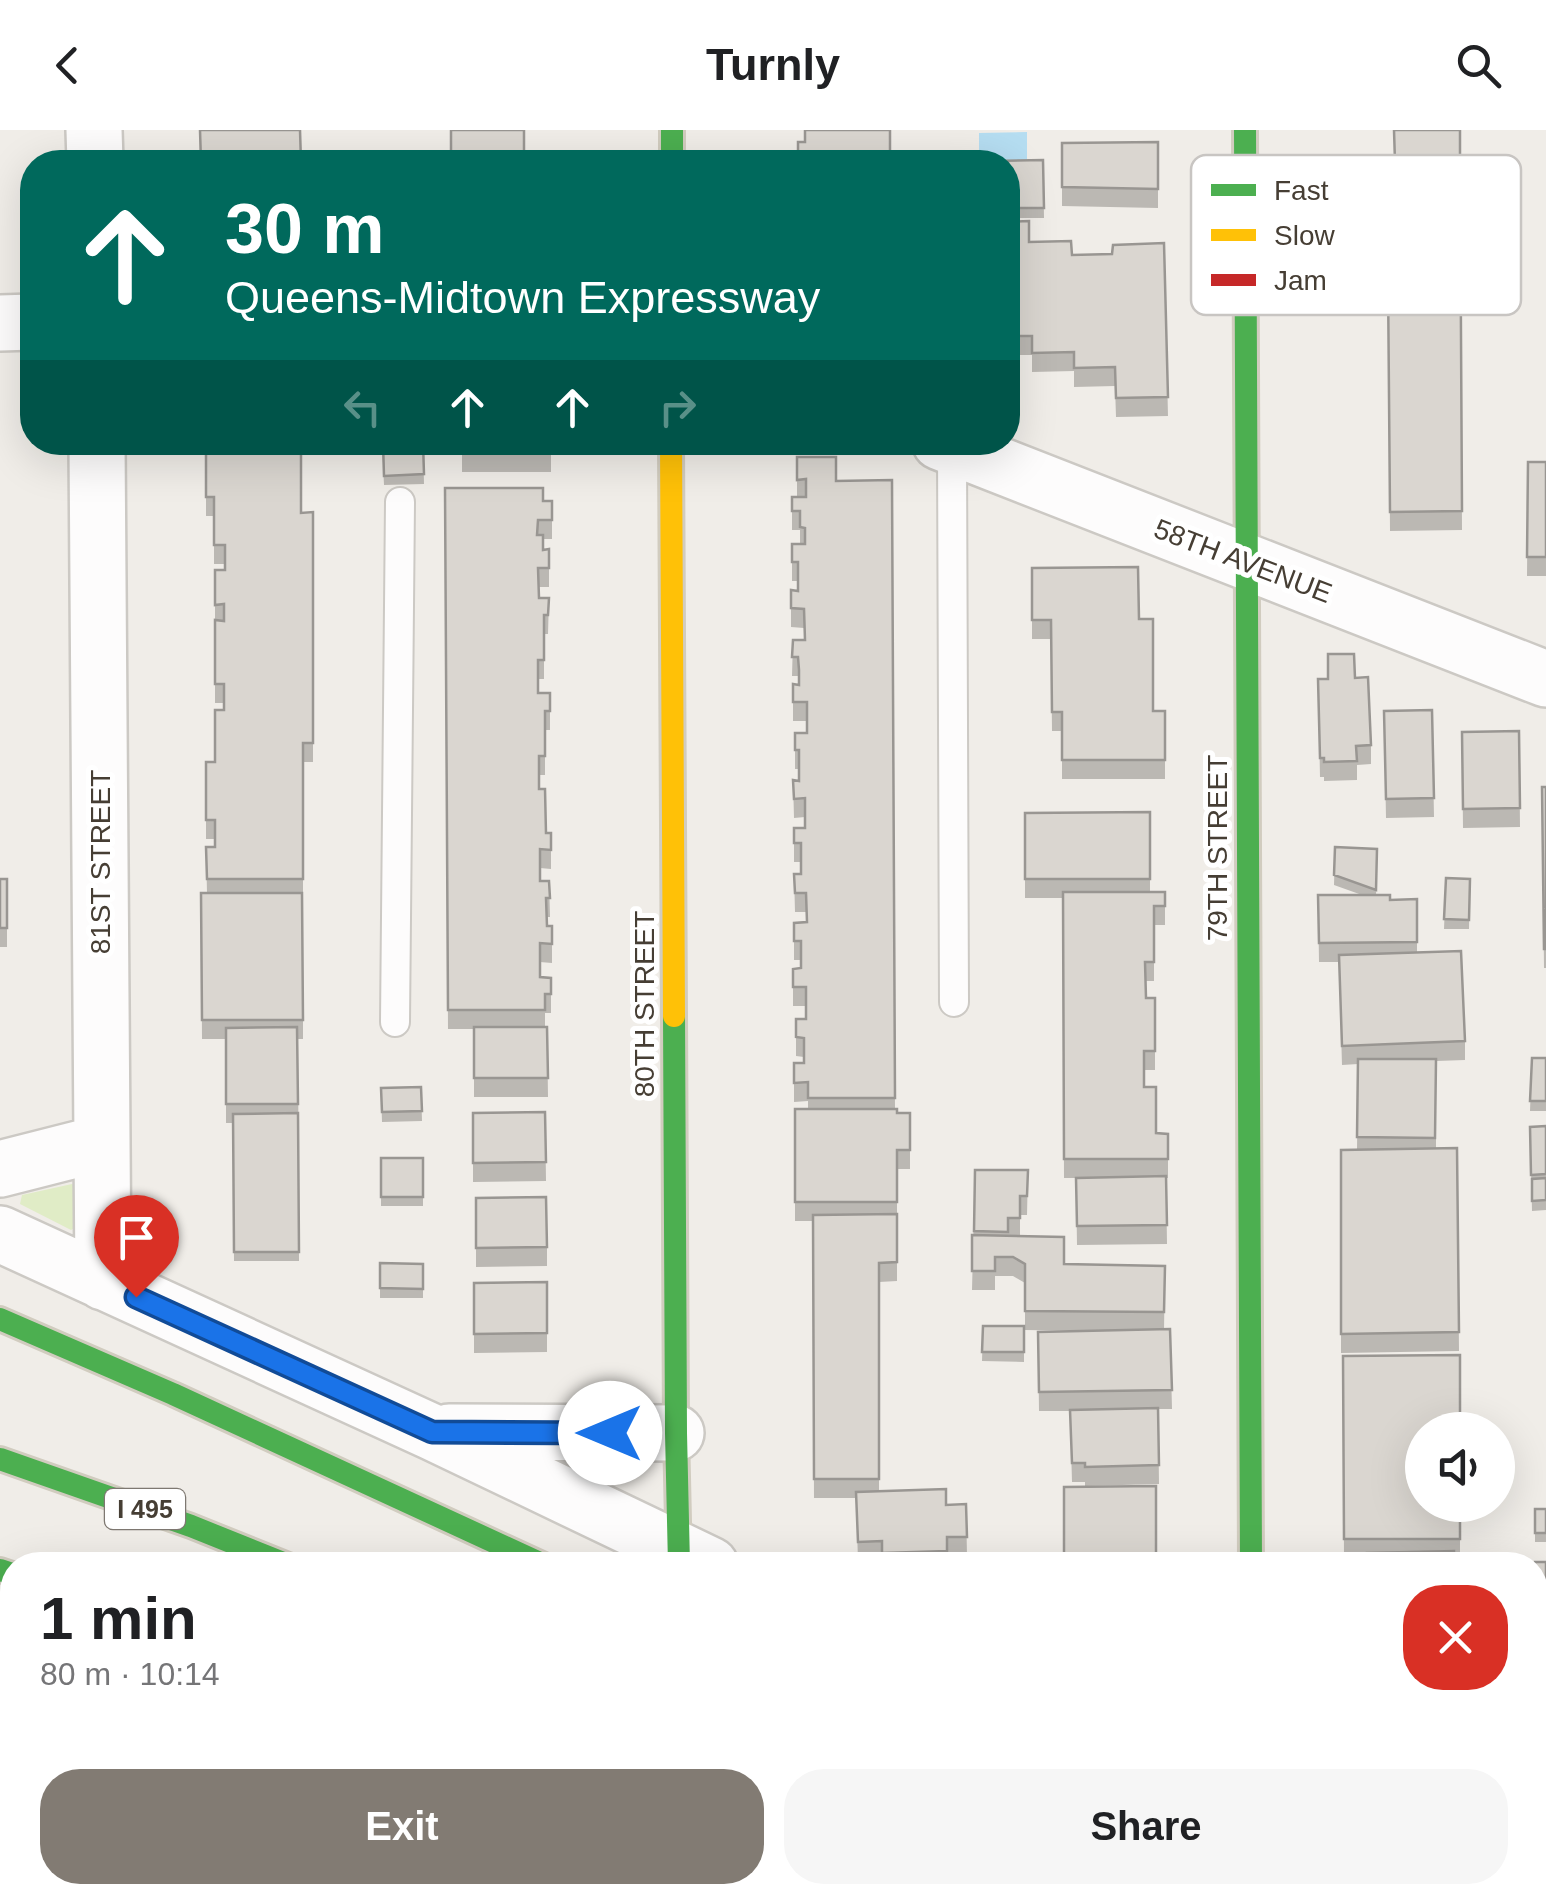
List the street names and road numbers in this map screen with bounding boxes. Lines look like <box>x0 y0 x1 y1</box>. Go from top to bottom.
street label: 58TH AVENUE <box>1150 513 1336 609</box>
street label: 79TH STREET <box>1202 755 1233 941</box>
street label: 81ST STREET <box>85 770 116 954</box>
street label: 80TH STREET <box>629 911 660 1097</box>
road number: I 495 <box>105 1489 185 1529</box>

